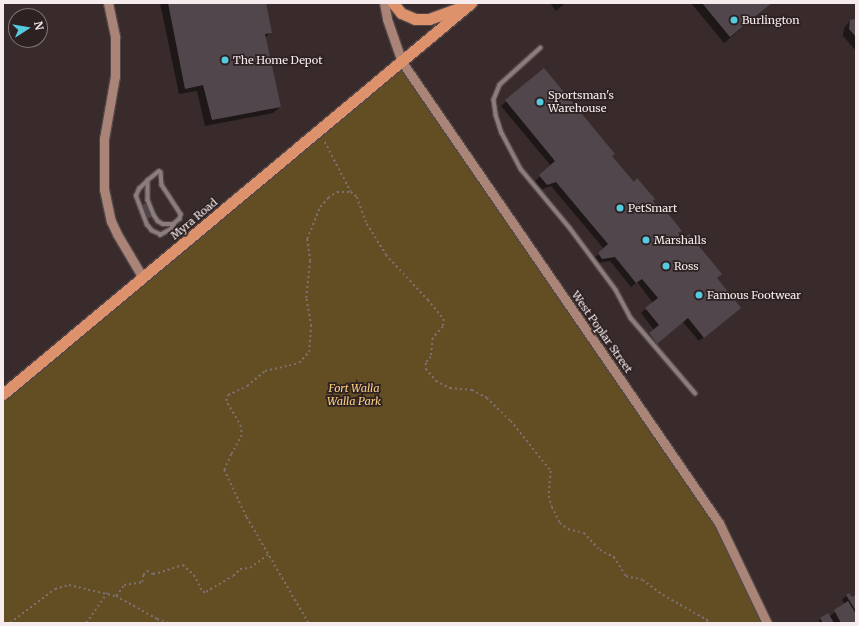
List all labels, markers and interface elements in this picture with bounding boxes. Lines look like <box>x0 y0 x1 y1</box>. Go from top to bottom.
north arrow <box>8 8 48 48</box>
place label: Burlington <box>742 13 800 27</box>
marker: Burlington <box>729 15 739 25</box>
text: N <box>31 20 47 31</box>
place label: The Home Depot <box>233 53 323 67</box>
marker: The Home Depot <box>220 55 230 65</box>
place label: Sportsman's Warehouse <box>548 89 614 115</box>
marker: Sportsman's Warehouse <box>535 97 545 107</box>
street label: Myra Road <box>168 196 220 242</box>
place label: PetSmart <box>628 201 677 215</box>
marker: PetSmart <box>615 203 625 213</box>
place label: Marshalls <box>654 233 706 247</box>
marker: Marshalls <box>641 235 651 245</box>
place label: Ross <box>674 259 699 273</box>
marker: Ross <box>661 261 671 271</box>
place label: Famous Footwear <box>707 288 801 302</box>
street label: West Poplar Street <box>569 289 635 375</box>
marker: Famous Footwear <box>694 290 704 300</box>
park label: Fort Walla Walla Park <box>327 382 381 408</box>

